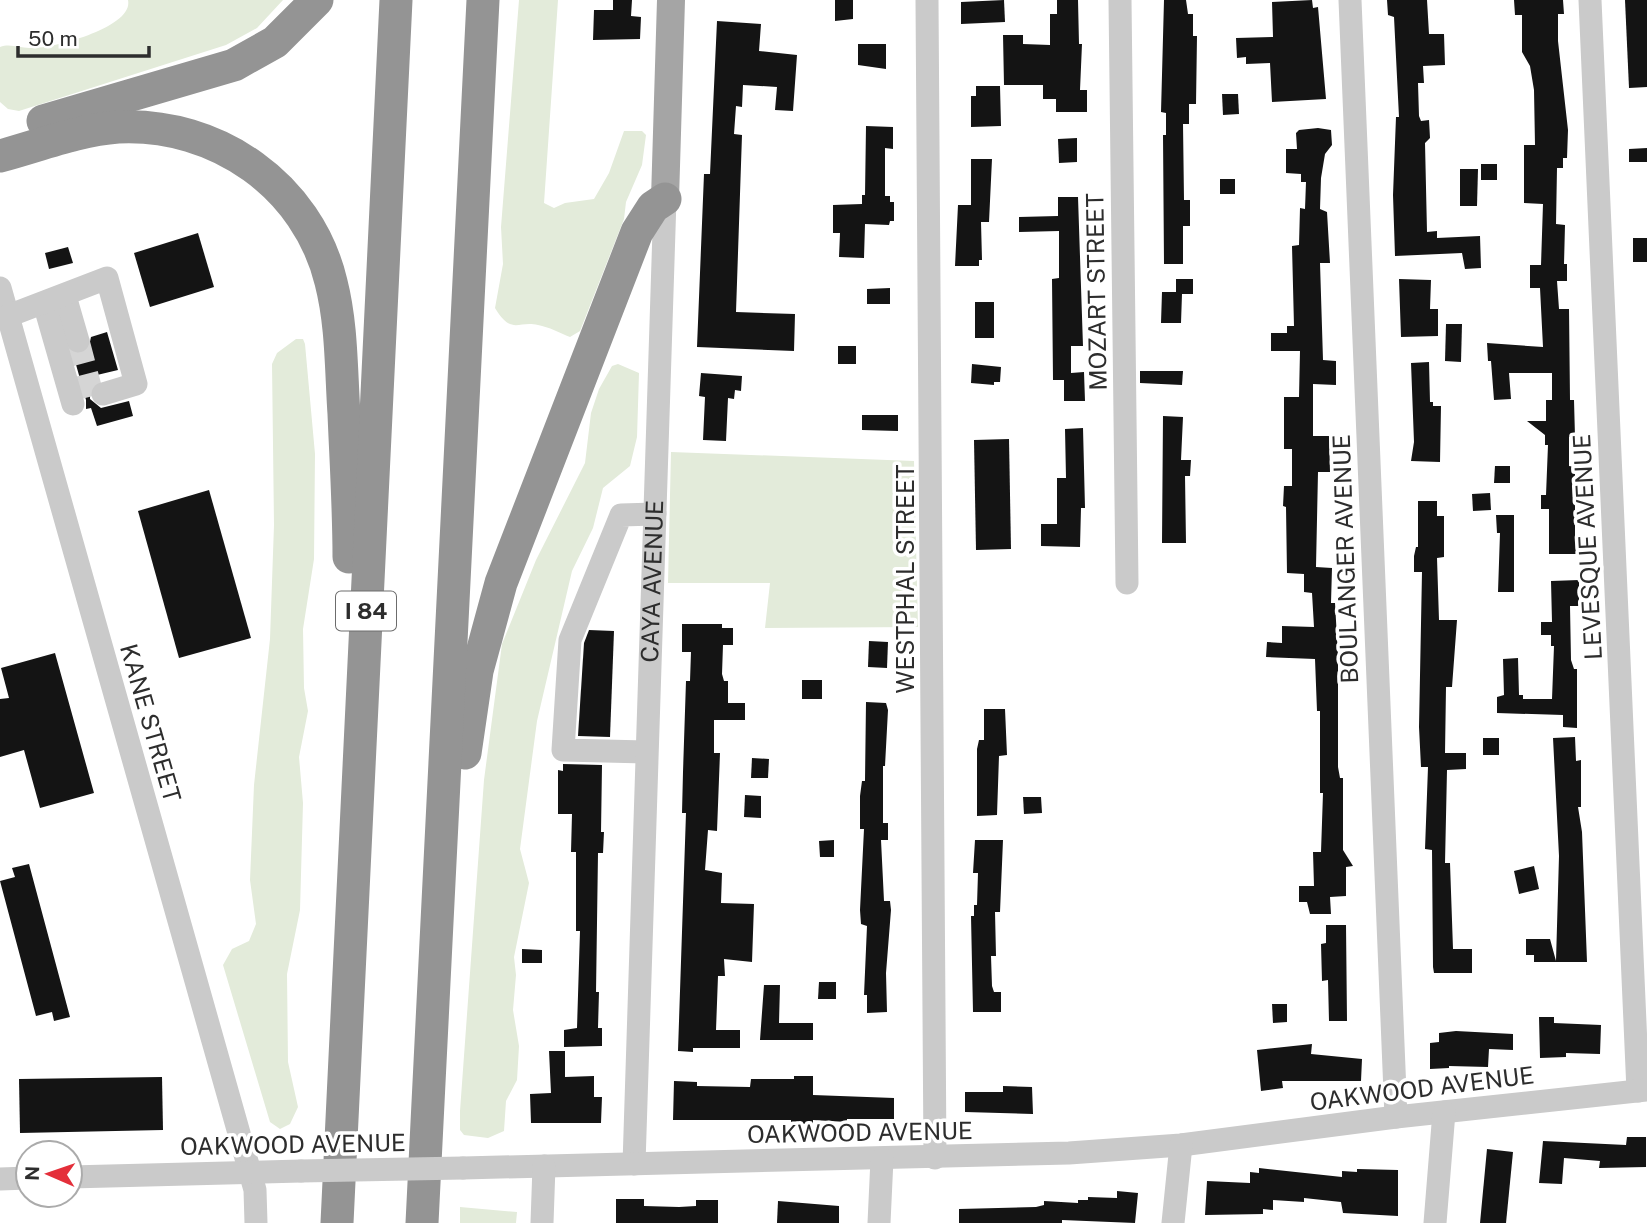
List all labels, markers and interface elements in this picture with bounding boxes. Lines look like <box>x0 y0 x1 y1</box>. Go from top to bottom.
scale bar <box>18 14 149 58</box>
text: 50 m <box>28 26 78 51</box>
street label: MOZART STREET <box>1080 193 1112 391</box>
street label: LEVESQUE AVENUE <box>1567 433 1607 661</box>
street label: BOULANGER AVENUE <box>1327 434 1363 684</box>
street label: WESTPHAL STREET <box>891 465 919 693</box>
street label: CAYA AVENUE <box>635 500 668 663</box>
road number: I 84 <box>336 592 396 631</box>
street label: KANE STREET <box>115 640 187 805</box>
street label: OAKWOOD AVENUE <box>1308 1060 1536 1116</box>
street label: OAKWOOD AVENUE <box>747 1116 973 1148</box>
street label: OAKWOOD AVENUE <box>180 1128 406 1160</box>
north arrow <box>14 1139 84 1209</box>
text: N <box>21 1166 43 1181</box>

